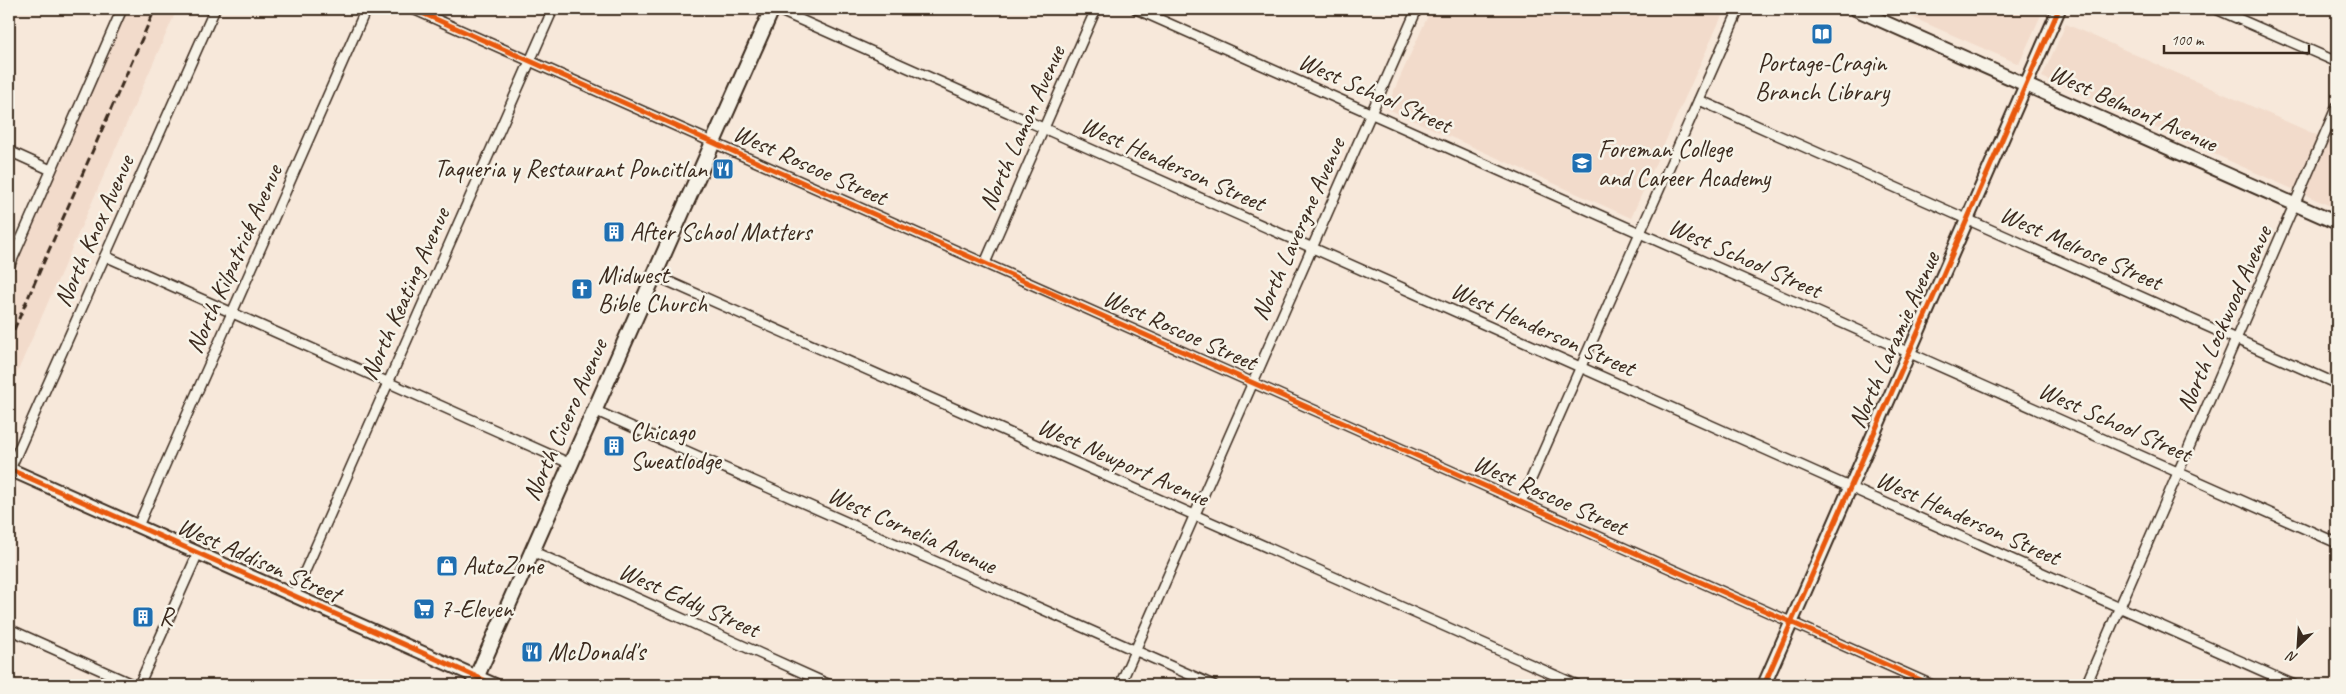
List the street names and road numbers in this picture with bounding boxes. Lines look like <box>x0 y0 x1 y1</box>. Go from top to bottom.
street label: North Lamon Avenue <box>971 39 1073 215</box>
street label: West School Street <box>1293 45 1459 142</box>
street label: West Belmont Avenue <box>2044 57 2224 160</box>
street label: West Henderson Street <box>1076 109 1273 220</box>
street label: West Roscoe Street <box>728 117 894 214</box>
street label: North Lavergne Avenue <box>1243 131 1353 325</box>
street label: North Knox Avenue <box>46 149 142 312</box>
street label: North Kilpatrick Avenue <box>178 158 291 358</box>
street label: West Melrose Street <box>1995 198 2169 299</box>
street label: North Keating Avenue <box>353 201 458 385</box>
street label: West School Street <box>1663 210 1829 307</box>
street label: North Lockwood Avenue <box>2169 219 2280 417</box>
street label: North Laramie Avenue <box>1841 245 1948 433</box>
street label: West Henderson Street <box>1446 274 1643 385</box>
street label: West Roscoe Street <box>1098 282 1264 379</box>
street label: North Cicero Avenue <box>515 332 616 506</box>
street label: West School Street <box>2033 374 2199 471</box>
street label: West Newport Avenue <box>1033 410 1215 515</box>
street label: West Roscoe Street <box>1468 447 1634 544</box>
street label: West Henderson Street <box>1871 463 2068 574</box>
street label: West Cornelia Avenue <box>823 479 1003 582</box>
street label: West Addison Street <box>172 510 349 612</box>
street label: West Eddy Street <box>614 555 767 646</box>

